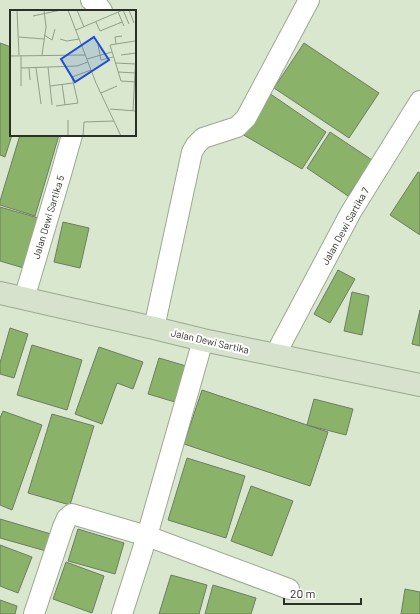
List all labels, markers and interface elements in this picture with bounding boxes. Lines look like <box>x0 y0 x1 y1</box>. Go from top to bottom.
inset map <box>10 10 136 136</box>
street label: Jalan Dewi Sartika 5 <box>30 174 66 260</box>
street label: Jalan Dewi Sartika 7 <box>319 185 371 267</box>
street label: Jalan Dewi Sartika <box>170 326 250 356</box>
scale bar <box>284 580 361 606</box>
text: 20 m <box>290 586 316 600</box>

